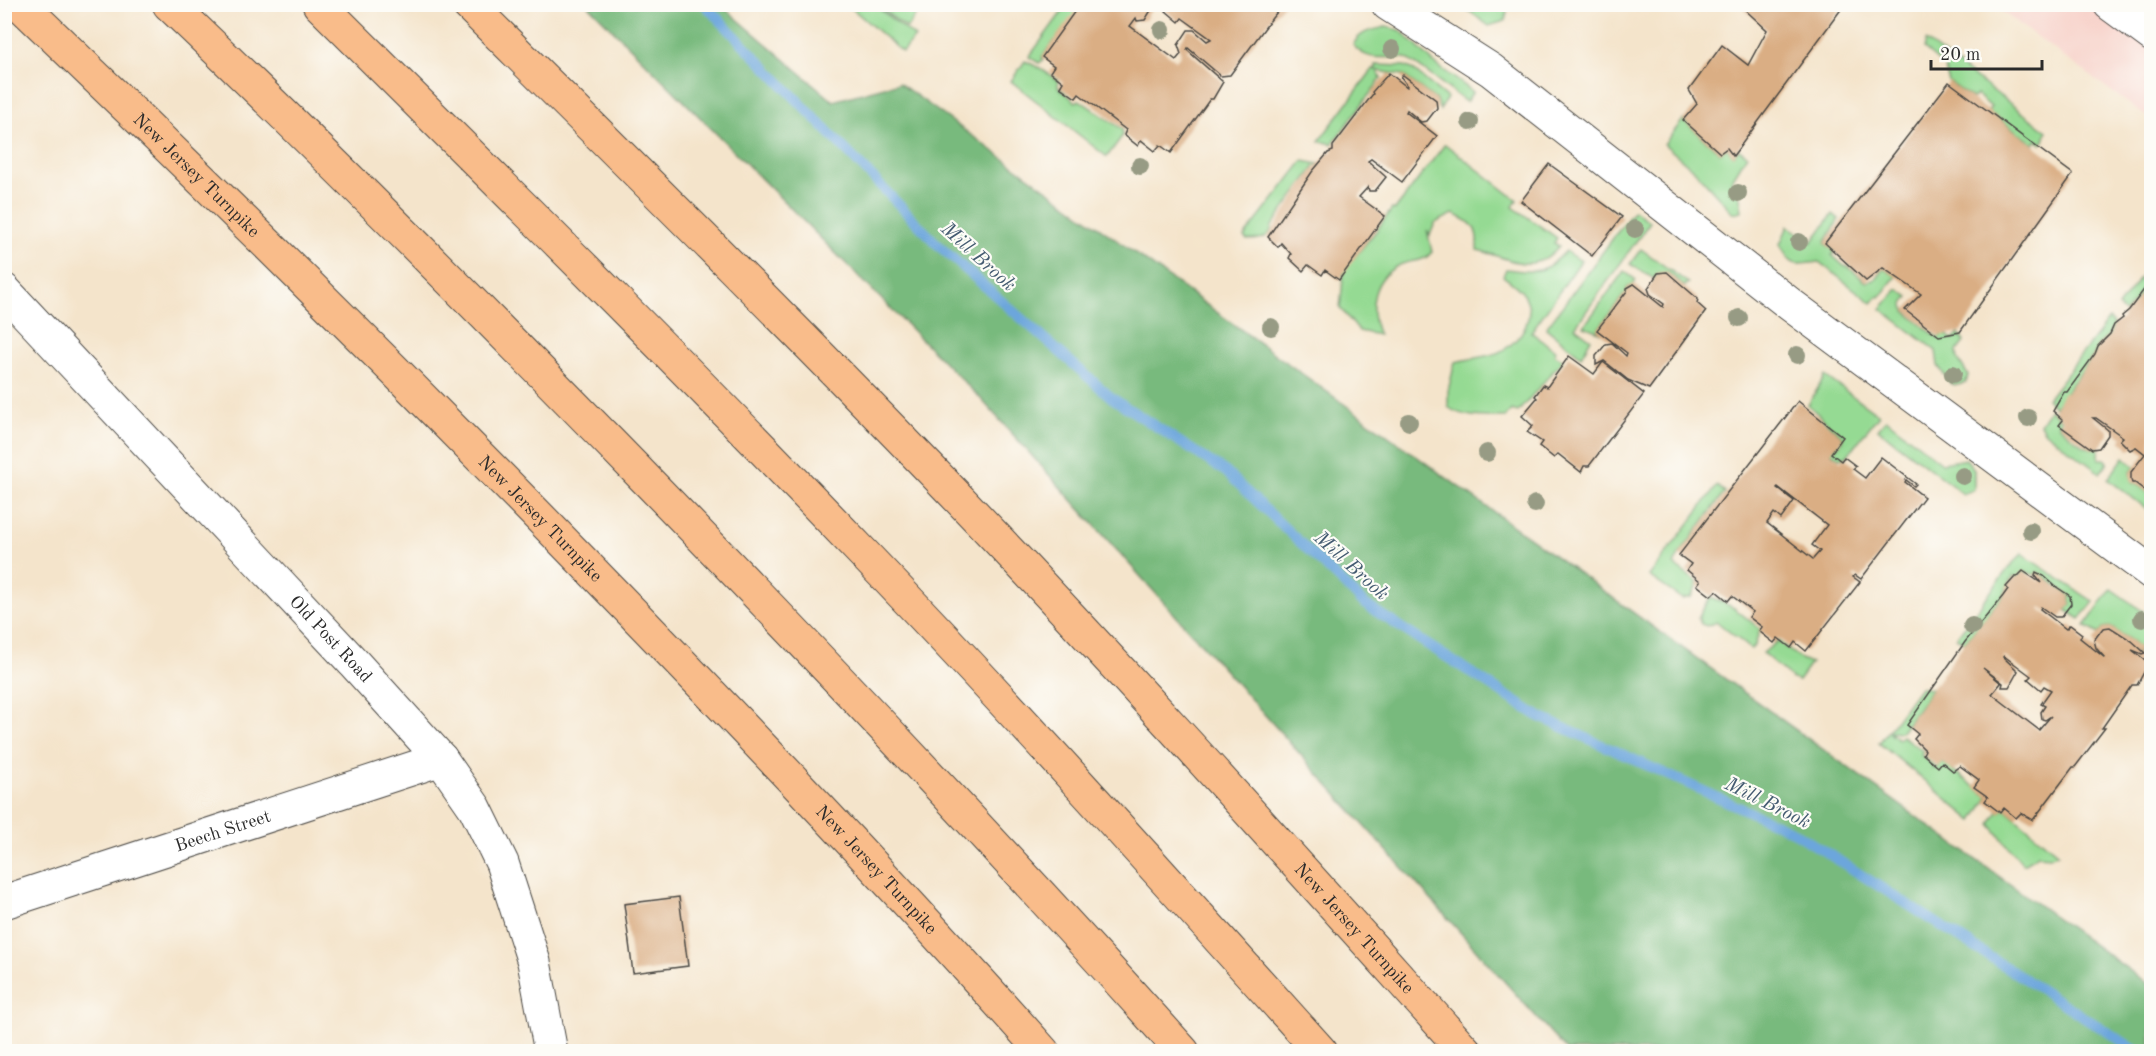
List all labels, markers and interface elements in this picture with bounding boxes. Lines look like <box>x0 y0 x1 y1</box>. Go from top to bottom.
scale bar <box>1931 33 2042 71</box>
text: 20 m <box>1940 46 1980 64</box>
street label: New Jersey Turnpike <box>129 110 263 241</box>
water label: Mill Brook <box>936 218 1019 296</box>
street label: New Jersey Turnpike <box>474 453 605 586</box>
water label: Mill Brook <box>1309 527 1392 605</box>
street label: Old Post Road <box>286 592 375 686</box>
water label: Mill Brook <box>1720 774 1813 833</box>
street label: New Jersey Turnpike <box>812 802 940 938</box>
street label: Beech Street <box>173 807 273 855</box>
street label: New Jersey Turnpike <box>1291 860 1417 998</box>

